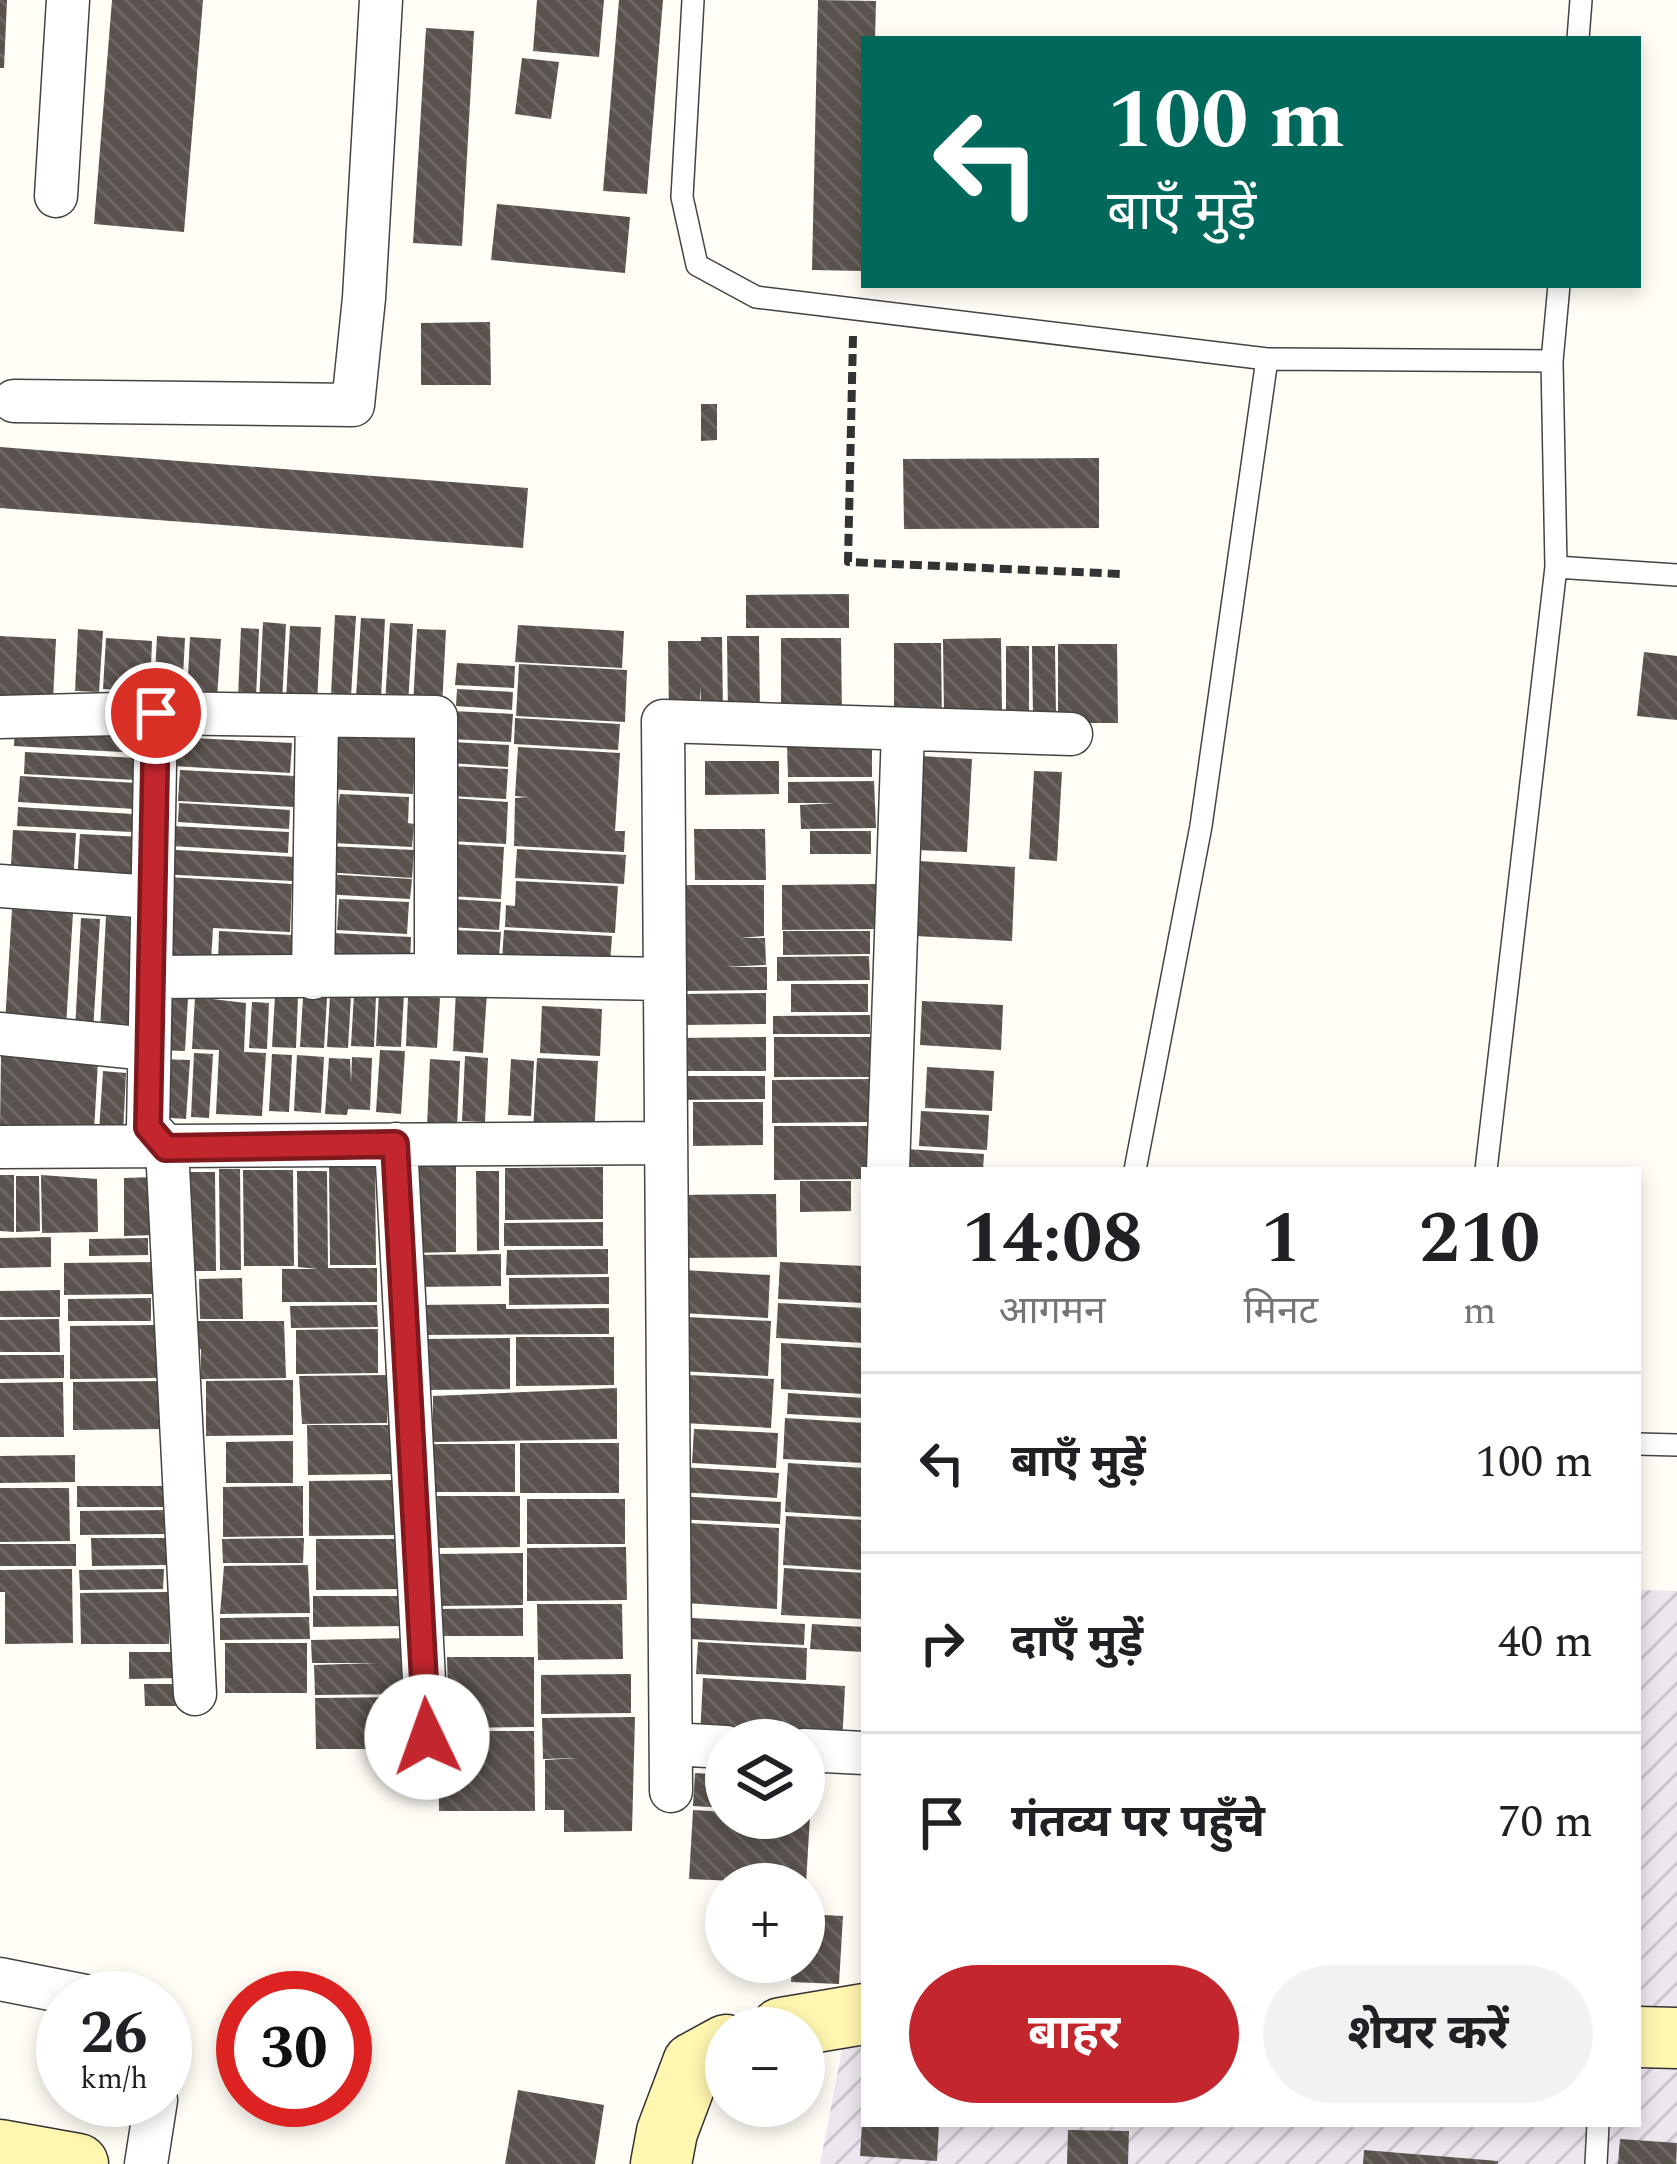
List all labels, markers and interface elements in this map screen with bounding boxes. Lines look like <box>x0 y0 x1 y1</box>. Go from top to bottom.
text: 100 m <box>1107 57 1345 185</box>
icon: left <box>909 84 1065 240</box>
text: बाएँ मुड़ें <box>1107 172 1256 254</box>
pin <box>105 662 207 764</box>
icon: arrive <box>123 680 189 746</box>
text: 14:08 <box>962 1185 1143 1294</box>
text: 1 <box>1261 1185 1301 1294</box>
text: 210 <box>1419 1185 1540 1294</box>
text: आगमन <box>999 1282 1106 1341</box>
text: मिनट <box>1243 1282 1318 1341</box>
text: m <box>1463 1282 1496 1341</box>
text: बाएँ मुड़ें <box>1011 1428 1146 1497</box>
text: 100 m <box>1476 1428 1593 1497</box>
icon: left <box>909 1430 975 1496</box>
text: दाएँ मुड़ें <box>1011 1608 1143 1677</box>
text: 40 m <box>1498 1608 1593 1677</box>
icon: right <box>909 1610 975 1676</box>
position arrow <box>364 1674 490 1800</box>
map controls <box>705 1719 825 2127</box>
button: layers <box>705 1719 825 1839</box>
text: गंतव्य पर पहुँचे <box>1011 1788 1265 1857</box>
text: 70 m <box>1498 1788 1593 1857</box>
icon: arrive <box>909 1790 975 1856</box>
button: + <box>705 1863 825 1983</box>
button: बाहर <box>909 1965 1239 2103</box>
button: शेयर करें <box>1263 1965 1593 2103</box>
speed limit sign: 30 <box>216 1971 372 2127</box>
text: 26 <box>80 1988 148 2080</box>
button: − <box>705 2007 825 2127</box>
text: km/h <box>80 2056 148 2102</box>

